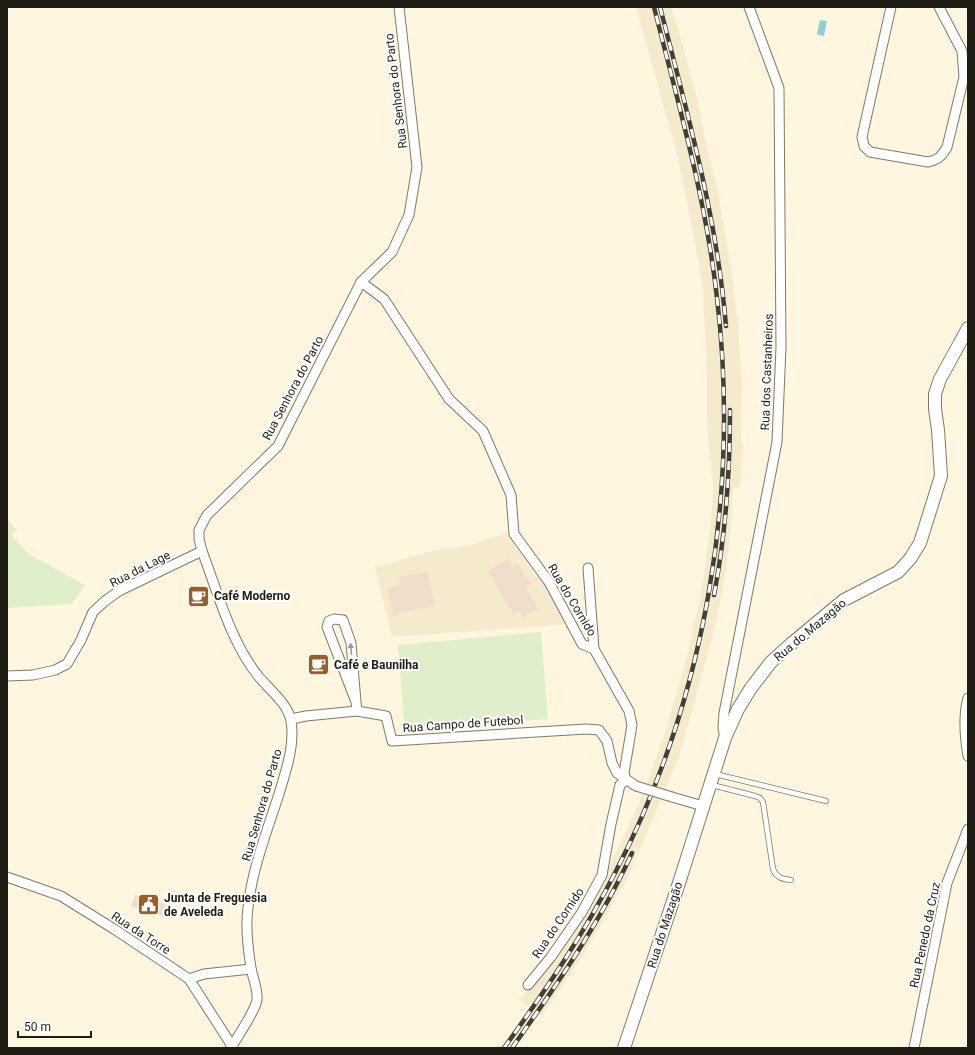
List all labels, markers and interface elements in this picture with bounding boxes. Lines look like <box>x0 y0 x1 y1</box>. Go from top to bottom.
street label: Rua Senhora do Parto <box>382 32 410 149</box>
street label: Rua dos Castanheiros <box>758 313 776 431</box>
street label: Rua Senhora do Parto <box>260 333 326 443</box>
street label: Rua da Lage <box>107 548 173 590</box>
street label: Rua do Cornido <box>545 561 599 639</box>
cafe icon: Café Moderno <box>186 583 212 609</box>
place label: Café Moderno <box>214 589 291 603</box>
street label: Rua do Mazagão <box>771 596 849 664</box>
one-way arrow <box>348 643 355 656</box>
cafe icon: Café e Baunilha <box>305 652 331 678</box>
place label: Café e Baunilha <box>334 658 419 672</box>
street label: Rua Campo de Futebol <box>402 713 524 735</box>
street label: Rua Senhora do Parto <box>239 747 285 863</box>
street label: Rua do Mazagão <box>644 880 686 970</box>
street label: Rua Penedo da Cruz <box>907 881 943 989</box>
street label: Rua do Cornido <box>529 885 587 961</box>
place label: Junta de Freguesia de Aveleda <box>164 891 267 919</box>
public building icon: Junta de Freguesia de Aveleda <box>135 892 161 918</box>
street label: Rua da Torre <box>109 909 173 957</box>
scale bar <box>18 1013 91 1039</box>
text: 50 m <box>24 1020 51 1034</box>

